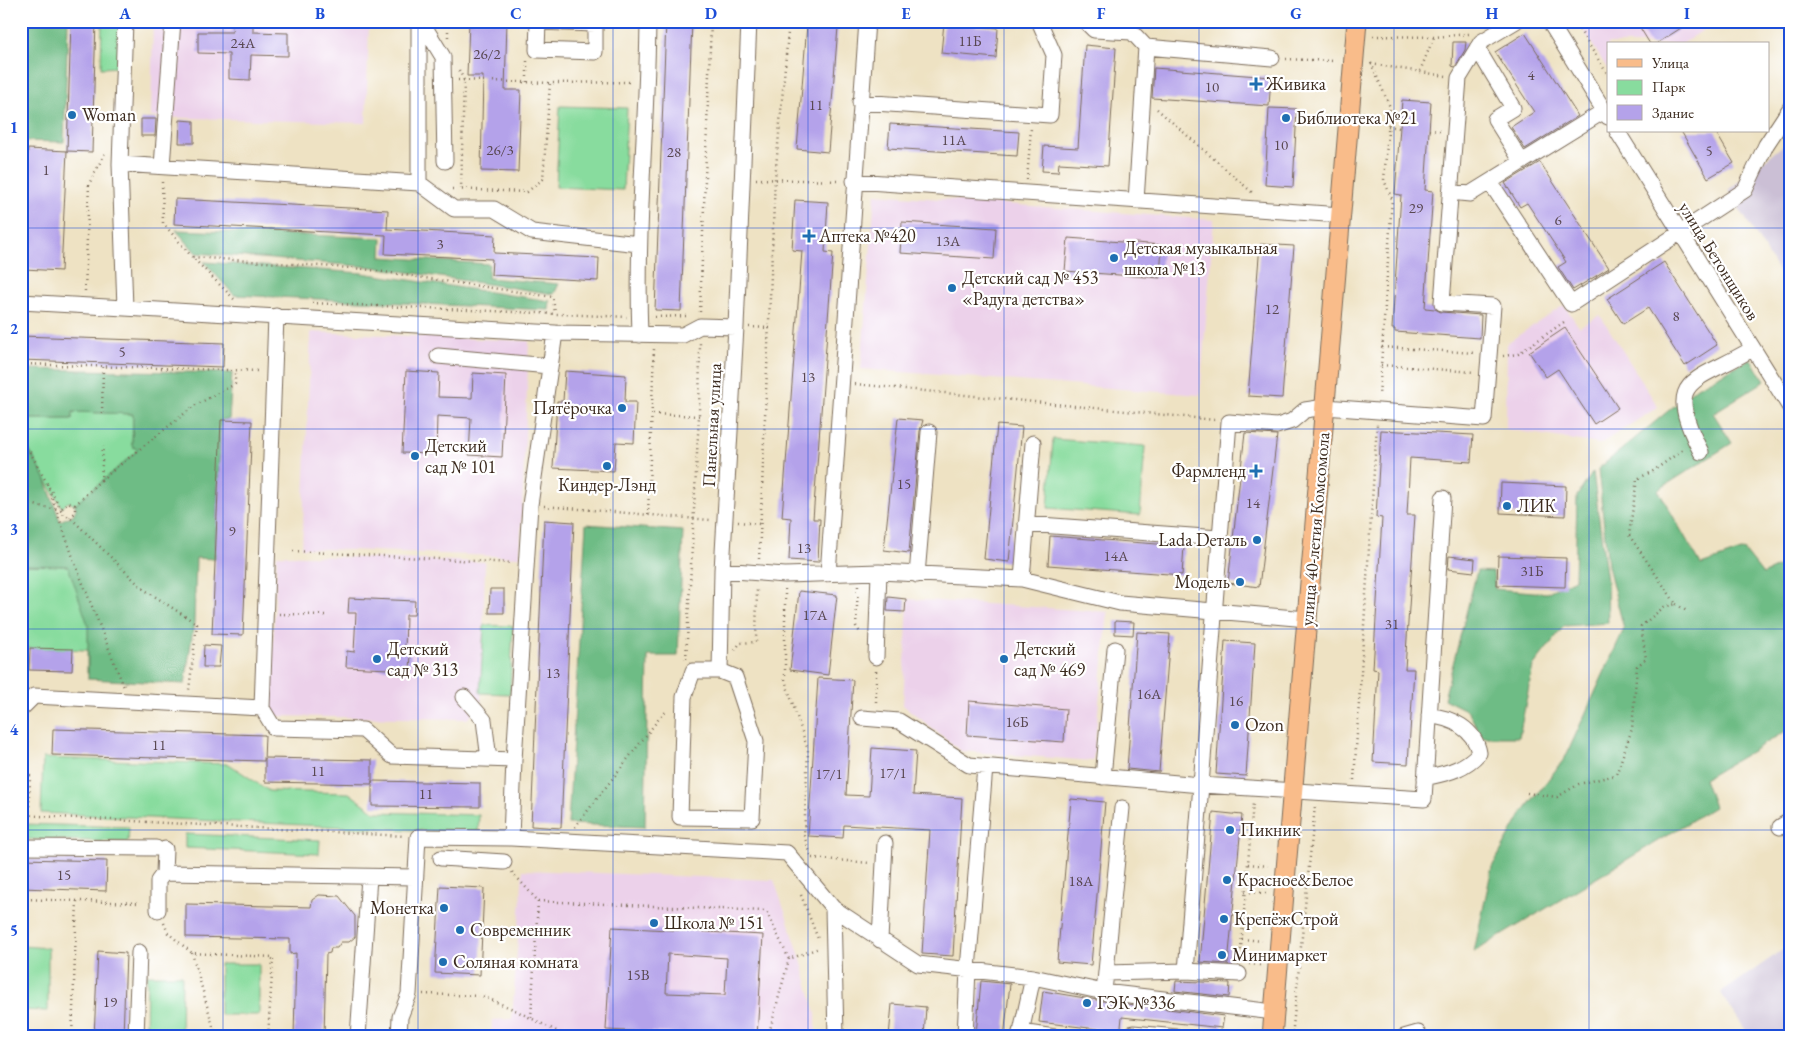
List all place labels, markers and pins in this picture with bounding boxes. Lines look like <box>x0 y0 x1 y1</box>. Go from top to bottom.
place label: Живика <box>1265 72 1327 95</box>
marker: Живика <box>1250 78 1262 90</box>
place label: Woman <box>82 103 137 126</box>
place label: Библиотека №21 <box>1296 106 1418 129</box>
marker: Woman <box>66 109 78 121</box>
marker: Библиотека №21 <box>1280 112 1292 124</box>
place label: Аптека №420 <box>818 224 916 247</box>
marker: Аптека №420 <box>803 230 815 242</box>
place label: Детская музыкальная школа №13 <box>1124 236 1278 280</box>
marker: Детская музыкальная школа №13 <box>1108 252 1120 264</box>
place label: Детский сад № 453 «Радуга детства» <box>962 266 1099 310</box>
marker: Детский сад № 453 «Радуга детства» <box>946 282 958 294</box>
place label: Пятёрочка <box>533 396 613 419</box>
marker: Пятёрочка <box>616 402 628 414</box>
place label: Детский сад № 101 <box>425 434 496 478</box>
marker: Детский сад № 101 <box>409 450 421 462</box>
place label: Фармленд <box>1171 459 1246 482</box>
marker: Киндер-Лэнд <box>601 460 613 472</box>
marker: Фармленд <box>1250 465 1262 477</box>
place label: Киндер-Лэнд <box>558 473 656 496</box>
place label: ЛИК <box>1517 494 1556 517</box>
marker: ЛИК <box>1501 500 1513 512</box>
place label: Lada Dеталь <box>1158 528 1247 551</box>
marker: Lada Dеталь <box>1251 534 1263 546</box>
place label: Модель <box>1175 570 1230 593</box>
marker: Модель <box>1234 576 1246 588</box>
place label: Детский сад № 313 <box>387 637 458 681</box>
place label: Детский сад № 469 <box>1014 637 1086 681</box>
marker: Детский сад № 313 <box>371 653 383 665</box>
marker: Детский сад № 469 <box>998 653 1010 665</box>
place label: Ozon <box>1245 713 1284 736</box>
marker: Ozon <box>1229 719 1241 731</box>
place label: Пикник <box>1240 818 1301 841</box>
marker: Пикник <box>1224 824 1236 836</box>
place label: Красное&Белое <box>1237 868 1353 891</box>
marker: Красное&Белое <box>1221 874 1233 886</box>
place label: Монетка <box>370 896 435 919</box>
marker: Монетка <box>438 902 450 914</box>
place label: КрепёжСтрой <box>1234 907 1339 930</box>
place label: Школа № 151 <box>664 911 764 934</box>
marker: КрепёжСтрой <box>1218 913 1230 925</box>
marker: Школа № 151 <box>648 917 660 929</box>
place label: Современник <box>470 918 571 941</box>
marker: Современник <box>454 924 466 936</box>
place label: Минимаркет <box>1232 943 1328 966</box>
marker: Минимаркет <box>1216 949 1228 961</box>
place label: Соляная комната <box>453 950 579 973</box>
marker: Соляная комната <box>437 956 449 968</box>
place label: ГЭК №336 <box>1097 991 1175 1014</box>
marker: ГЭК №336 <box>1081 997 1093 1009</box>

